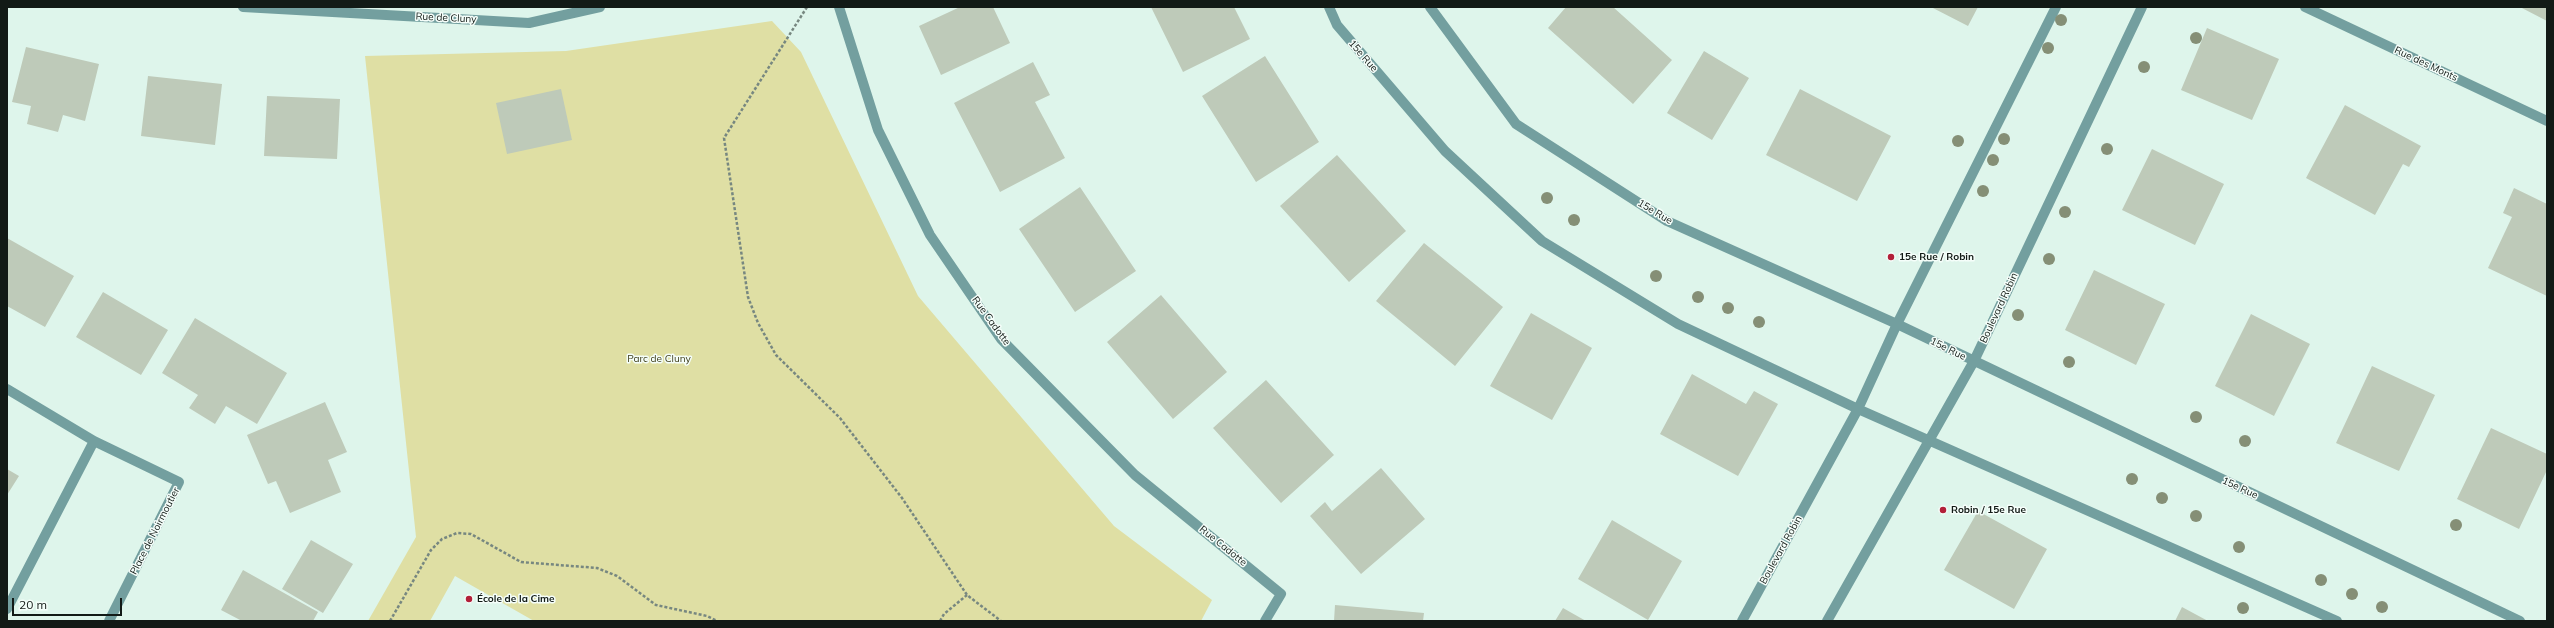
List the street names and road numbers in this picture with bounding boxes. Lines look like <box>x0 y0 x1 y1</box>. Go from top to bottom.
street label: Rue de Cluny <box>415 10 477 26</box>
street label: 15e Rue <box>1346 38 1380 74</box>
street label: Rue des Monts <box>2392 44 2460 84</box>
street label: 15e Rue <box>1636 197 1674 227</box>
street label: Boulevard Robin <box>1977 271 2021 345</box>
street label: Rue Cadotte <box>969 294 1013 348</box>
street label: 15e Rue <box>1928 335 1968 363</box>
street label: 15e Rue <box>2220 474 2260 502</box>
street label: Place de Noirmoutier <box>128 485 182 577</box>
street label: Boulevard Robin <box>1757 514 1805 586</box>
street label: Rue Cadotte <box>1197 523 1249 569</box>

